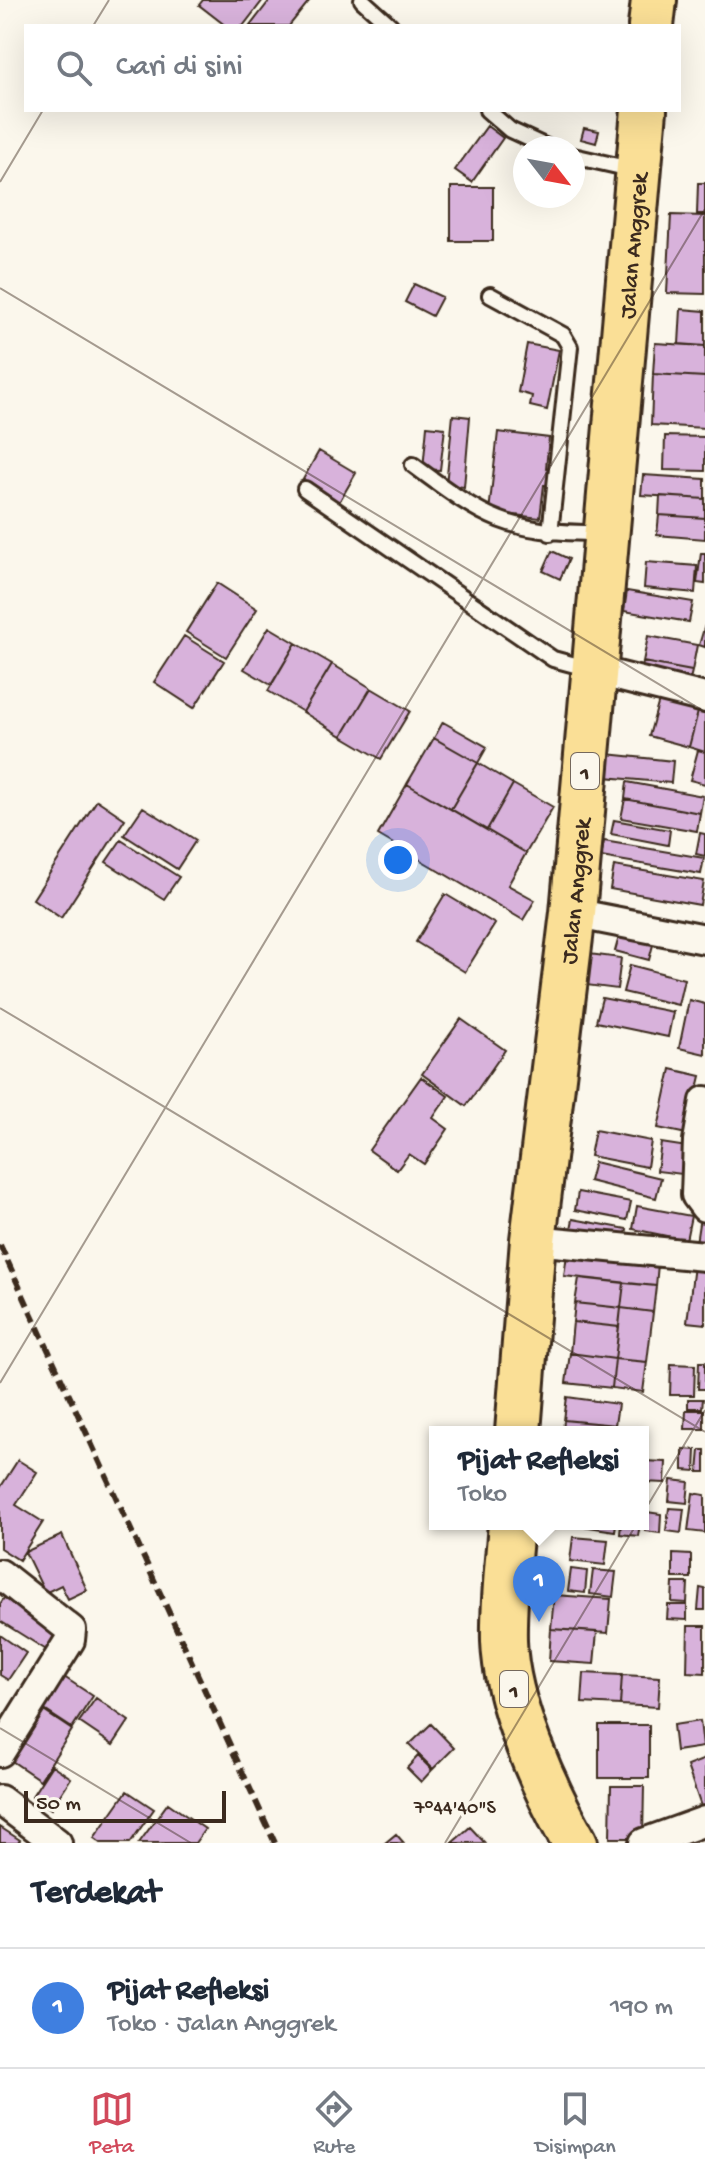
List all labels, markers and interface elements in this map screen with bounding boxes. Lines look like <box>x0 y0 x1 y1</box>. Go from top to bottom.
search box <box>24 24 681 112</box>
icon: search <box>52 46 96 90</box>
text: Cari di sini <box>116 51 243 86</box>
north arrow <box>513 136 585 208</box>
street label: Jalan Anggrek <box>615 170 657 320</box>
road number: 1 <box>571 753 599 789</box>
street label: Jalan Anggrek <box>556 815 600 966</box>
your location <box>378 840 418 880</box>
popup <box>429 1426 649 1530</box>
text: Pijat Refleksi <box>458 1445 620 1480</box>
text: Toko <box>458 1480 507 1511</box>
pin: 1 <box>513 1556 565 1622</box>
road number: 1 <box>500 1671 528 1707</box>
scale bar <box>24 1787 226 1823</box>
text: 50 m <box>36 1792 81 1818</box>
text: 7°44'40"S <box>413 1798 497 1821</box>
text: Terdekat <box>32 1875 160 1915</box>
text: Pijat Refleksi <box>108 1975 269 2010</box>
text: 1 <box>53 1993 63 2024</box>
text: 190 m <box>610 1993 673 2024</box>
text: Toko · Jalan Anggrek <box>108 2010 335 2041</box>
tab: Peta <box>89 2087 134 2161</box>
tab: Rute <box>312 2087 356 2161</box>
tab: Disimpan <box>535 2087 616 2161</box>

